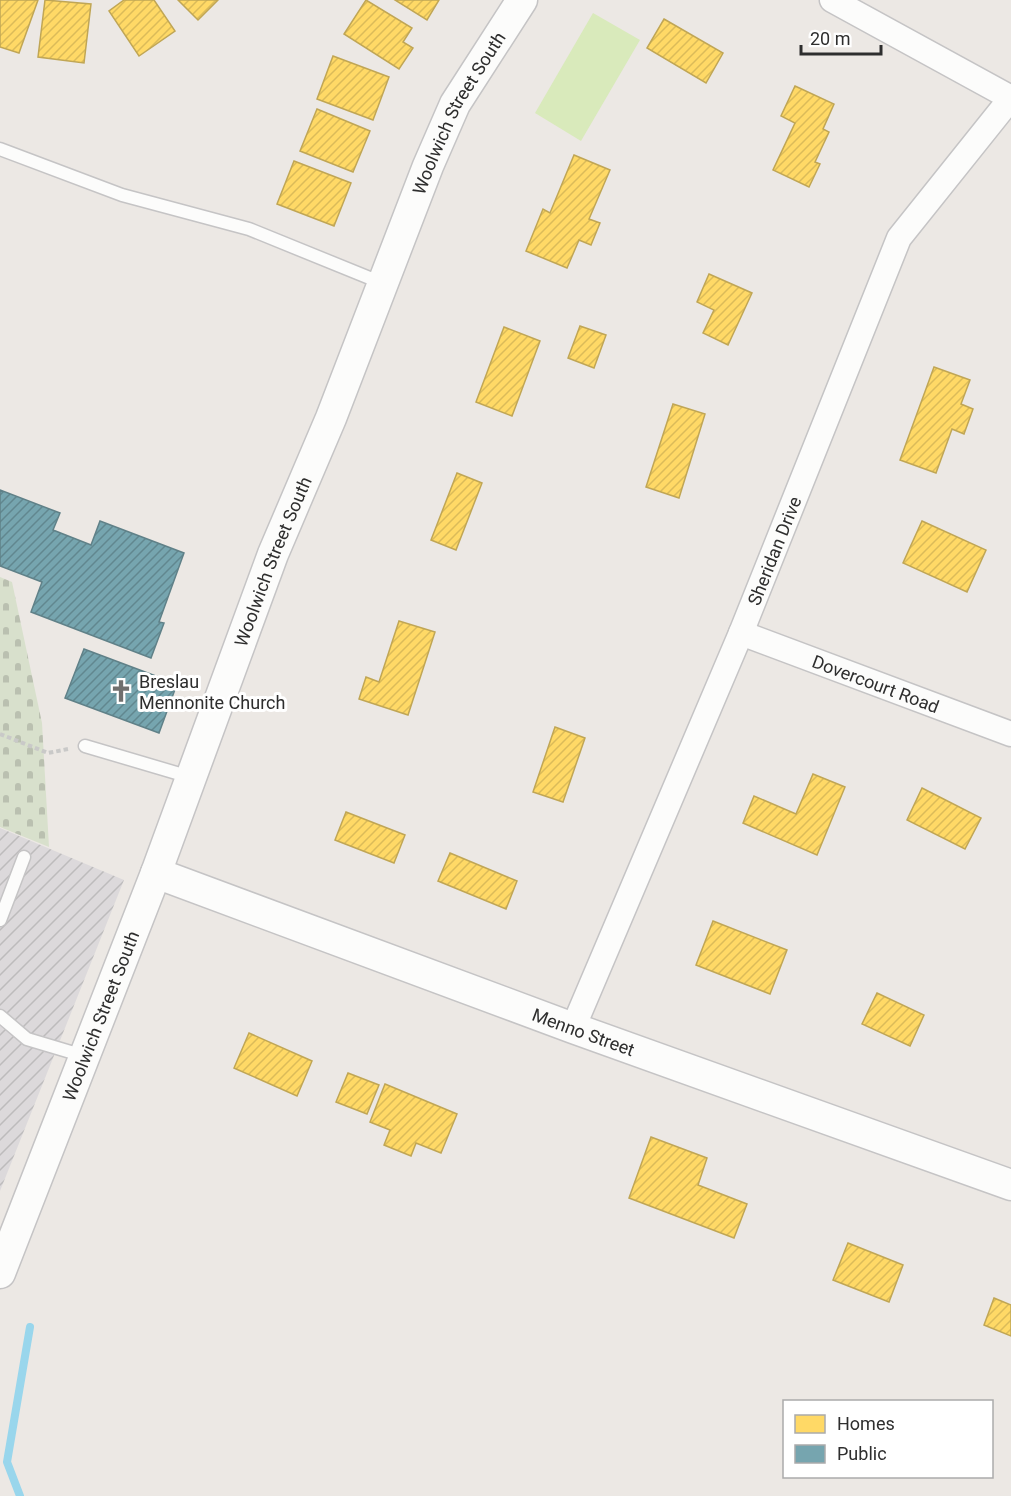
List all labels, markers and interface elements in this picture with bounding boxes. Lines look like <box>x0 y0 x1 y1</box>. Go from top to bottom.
scale bar <box>801 18 880 56</box>
street label: Woolwich Street South <box>408 28 509 197</box>
text: 20 m <box>810 28 850 49</box>
street label: Woolwich Street South <box>230 473 315 649</box>
street label: Sheridan Drive <box>743 493 805 608</box>
street label: Dovercourt Road <box>809 650 942 717</box>
place label: Breslau Mennonite Church <box>139 671 285 713</box>
church icon: Breslau Mennonite Church <box>108 678 134 704</box>
street label: Woolwich Street South <box>58 928 143 1104</box>
street label: Menno Street <box>529 1003 638 1060</box>
legend <box>783 1400 993 1478</box>
text: Homes <box>837 1413 895 1434</box>
text: Public <box>837 1443 887 1464</box>

